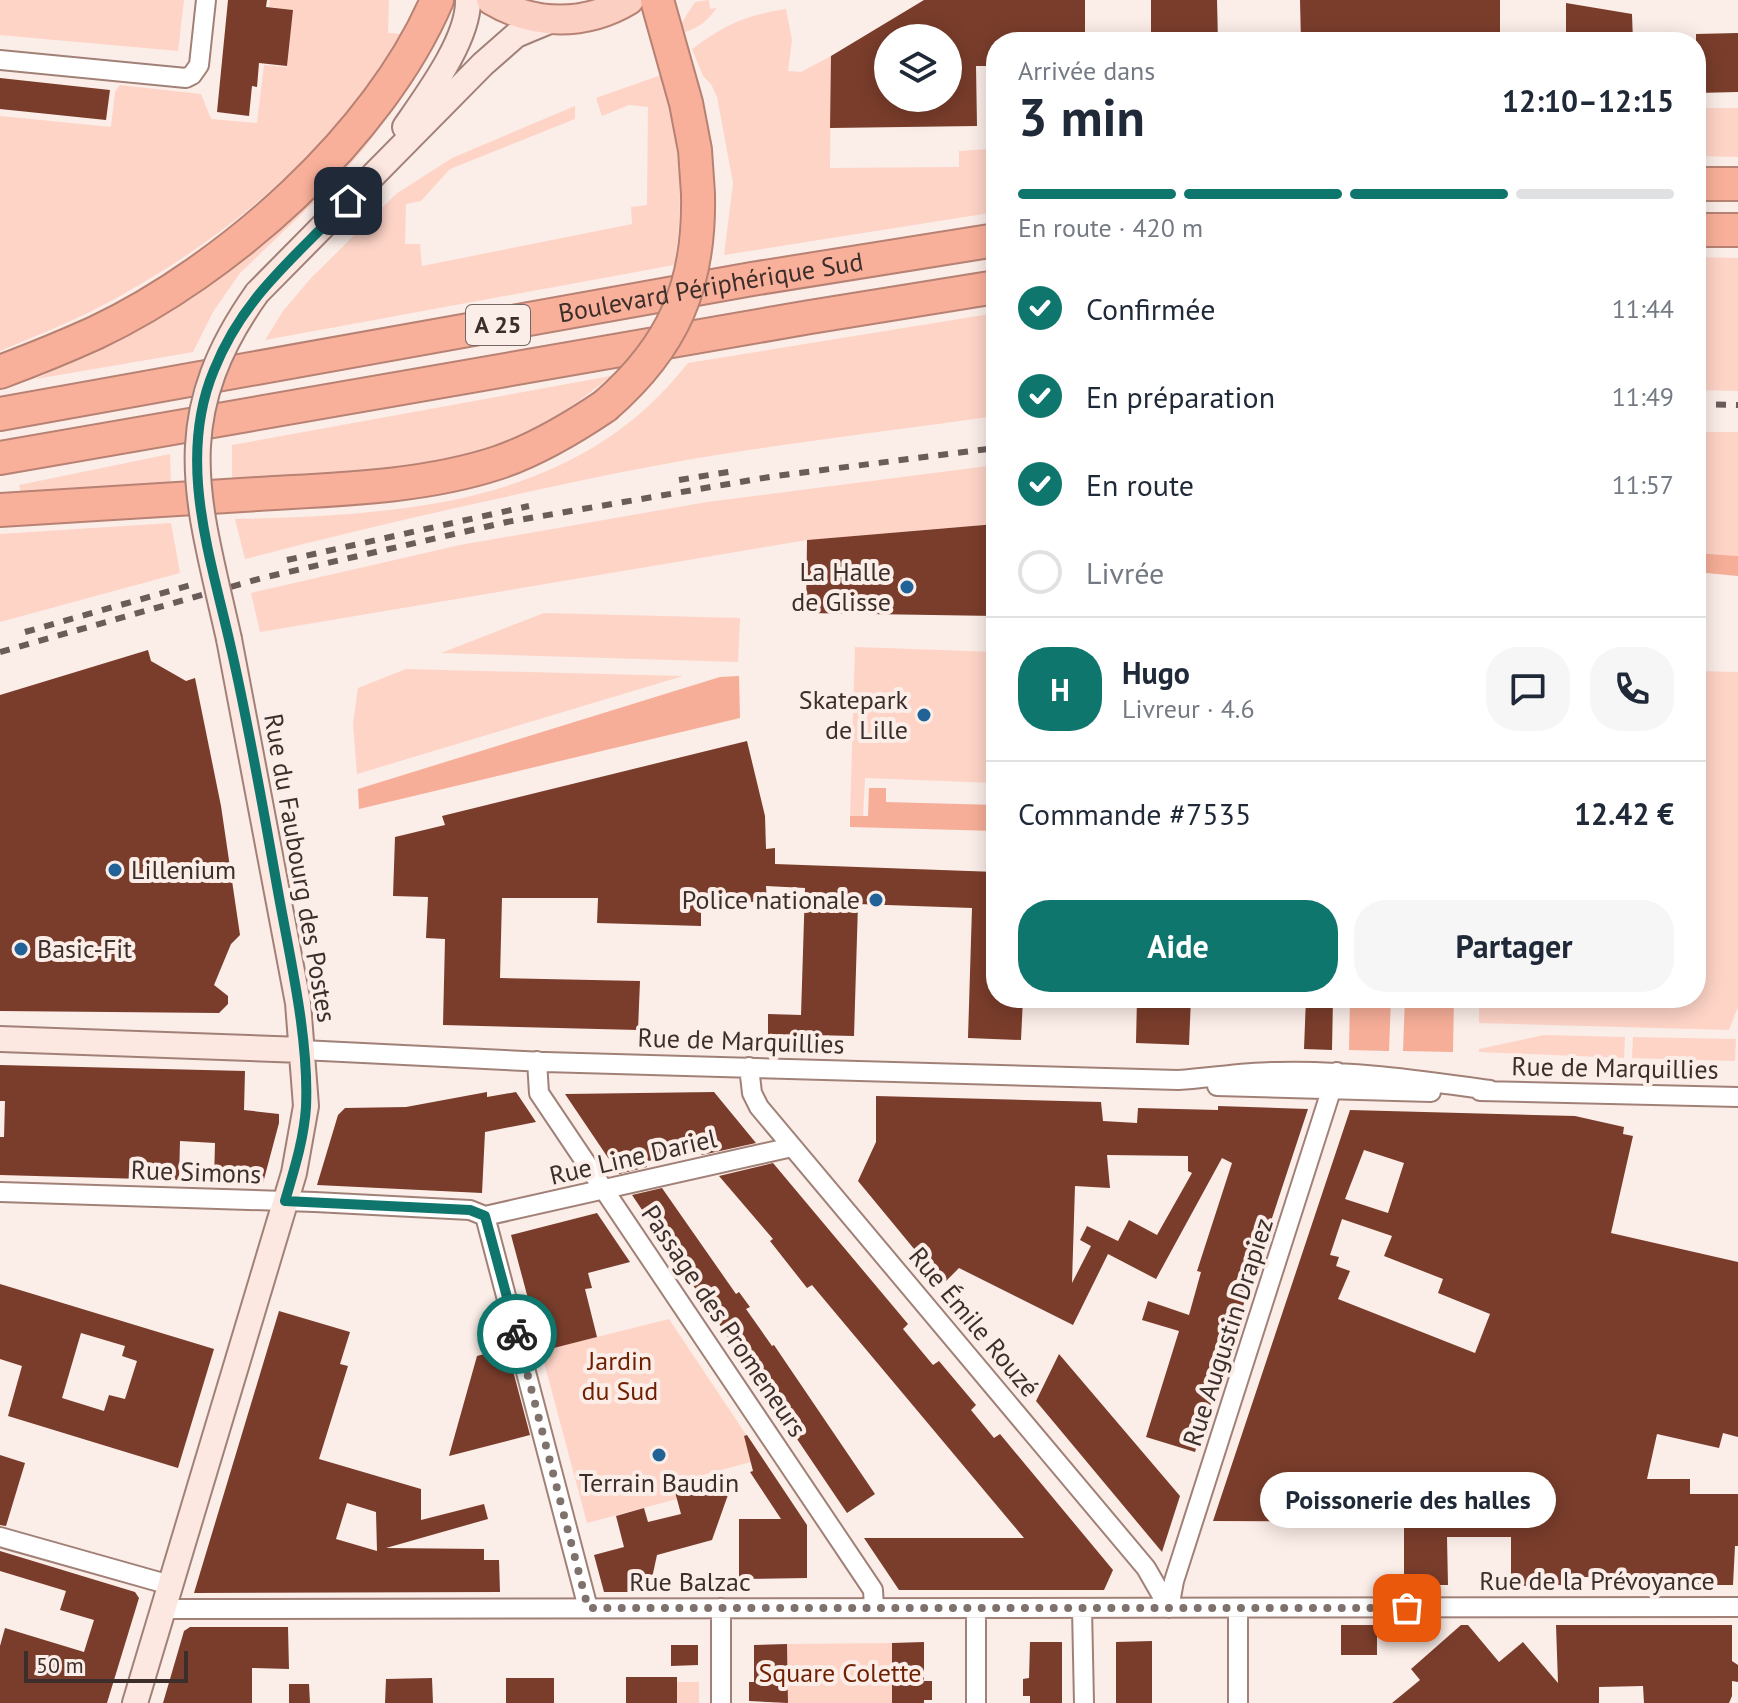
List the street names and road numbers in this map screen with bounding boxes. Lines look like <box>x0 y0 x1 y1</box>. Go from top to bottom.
street label: Boulevard Périphérique Sud <box>556 244 865 329</box>
road number: A 25 <box>466 305 530 345</box>
street label: Rue du Faubourg des Postes <box>257 711 344 1025</box>
street label: Rue de Marquillies <box>637 1020 845 1061</box>
street label: Rue de Marquillies <box>1511 1049 1719 1086</box>
street label: Rue Line Dariel <box>546 1121 720 1192</box>
street label: Rue Simons <box>130 1153 262 1190</box>
street label: Passage des Promeneurs <box>635 1199 814 1443</box>
street label: Rue Augustin Drapiez <box>1175 1214 1280 1450</box>
street label: Rue Émile Rouzé <box>902 1240 1047 1403</box>
street label: Rue de la Prévoyance <box>1479 1564 1715 1597</box>
street label: Rue Balzac <box>629 1565 751 1598</box>

